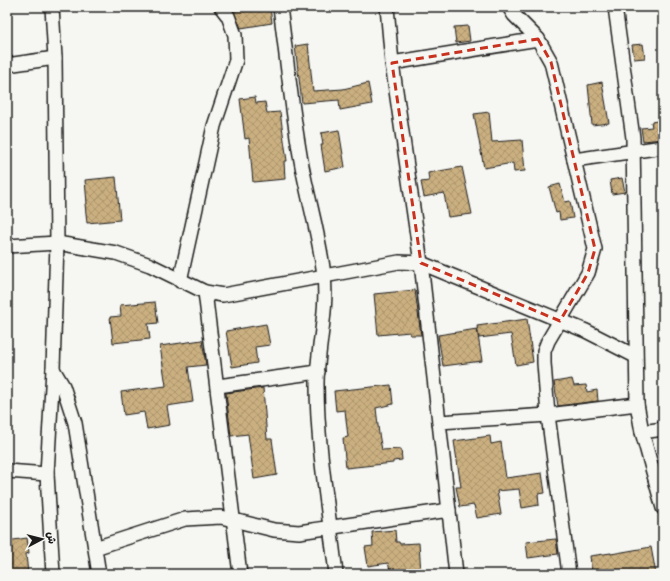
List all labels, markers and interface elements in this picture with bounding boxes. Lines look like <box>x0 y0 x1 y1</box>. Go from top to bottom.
north arrow <box>22 519 62 559</box>
text: ش <box>43 531 59 545</box>

